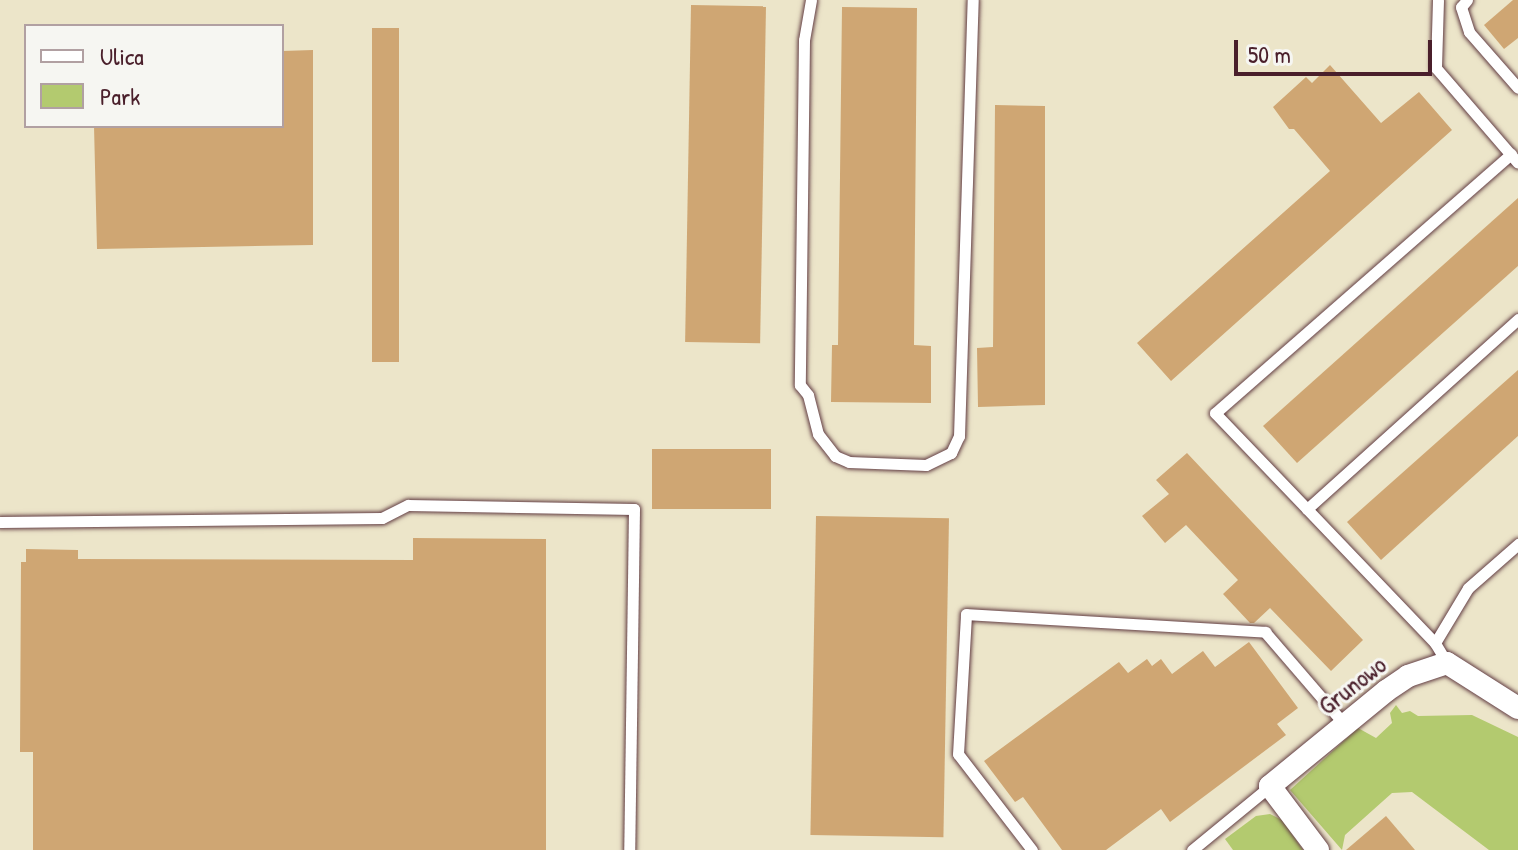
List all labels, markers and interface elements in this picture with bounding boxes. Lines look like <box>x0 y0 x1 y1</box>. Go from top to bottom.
legend <box>24 24 284 128</box>
scale bar <box>1238 24 1436 74</box>
text: 50 m <box>1248 38 1291 70</box>
text: Ulica <box>100 40 144 72</box>
text: Park <box>100 80 140 112</box>
street label: Grunowo <box>1312 649 1392 721</box>

